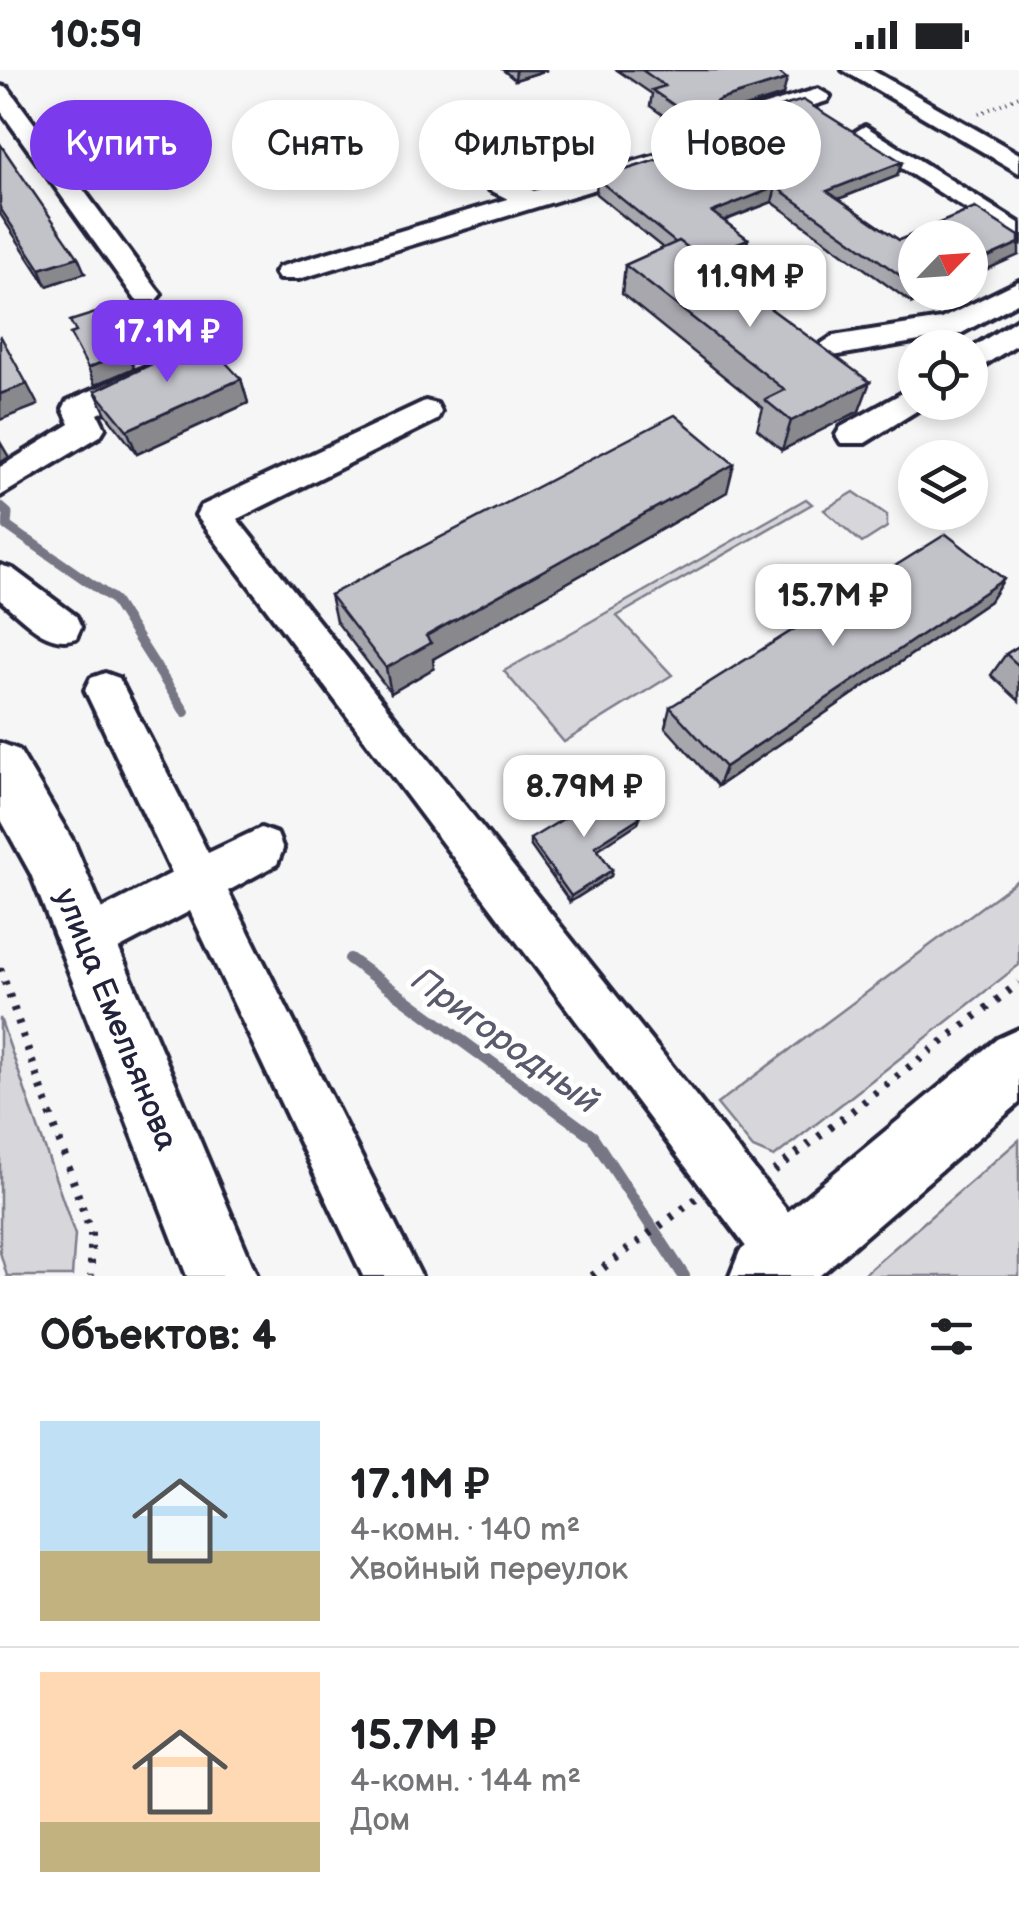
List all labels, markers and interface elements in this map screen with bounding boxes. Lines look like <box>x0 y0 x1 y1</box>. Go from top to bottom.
text: 10:59 <box>50 13 143 58</box>
chip: Купить <box>30 100 212 190</box>
chip: Снять <box>232 100 399 190</box>
chip: Фильтры <box>419 100 631 190</box>
chip: Новое <box>651 100 821 190</box>
north arrow <box>898 220 988 310</box>
map controls <box>898 220 988 530</box>
pin: 11.9M ₽ <box>658 245 842 330</box>
text: 11.9M ₽ <box>696 258 804 297</box>
pin: 17.1M ₽ <box>75 300 259 385</box>
text: 17.1M ₽ <box>114 313 220 352</box>
button: locate <box>898 330 988 420</box>
button: layers <box>898 440 988 530</box>
pin: 15.7M ₽ <box>741 564 925 649</box>
text: 15.7M ₽ <box>777 577 889 616</box>
pin: 8.79M ₽ <box>492 755 676 840</box>
text: 8.79M ₽ <box>525 768 643 807</box>
street label: улица Емельянова <box>45 883 186 1156</box>
water label: Пригородный <box>403 959 607 1124</box>
icon: filters <box>924 1309 979 1364</box>
text: Объектов: 4 <box>40 1311 277 1362</box>
text: 17.1M ₽ <box>350 1460 490 1511</box>
icon: home <box>120 1461 240 1581</box>
text: 4-комн. · 140 m² <box>350 1511 580 1550</box>
text: Хвойный переулок <box>350 1550 628 1589</box>
text: 15.7M ₽ <box>350 1711 496 1762</box>
icon: home <box>120 1712 240 1832</box>
text: 4-комн. · 144 m² <box>350 1762 581 1801</box>
text: Дом <box>350 1801 410 1840</box>

